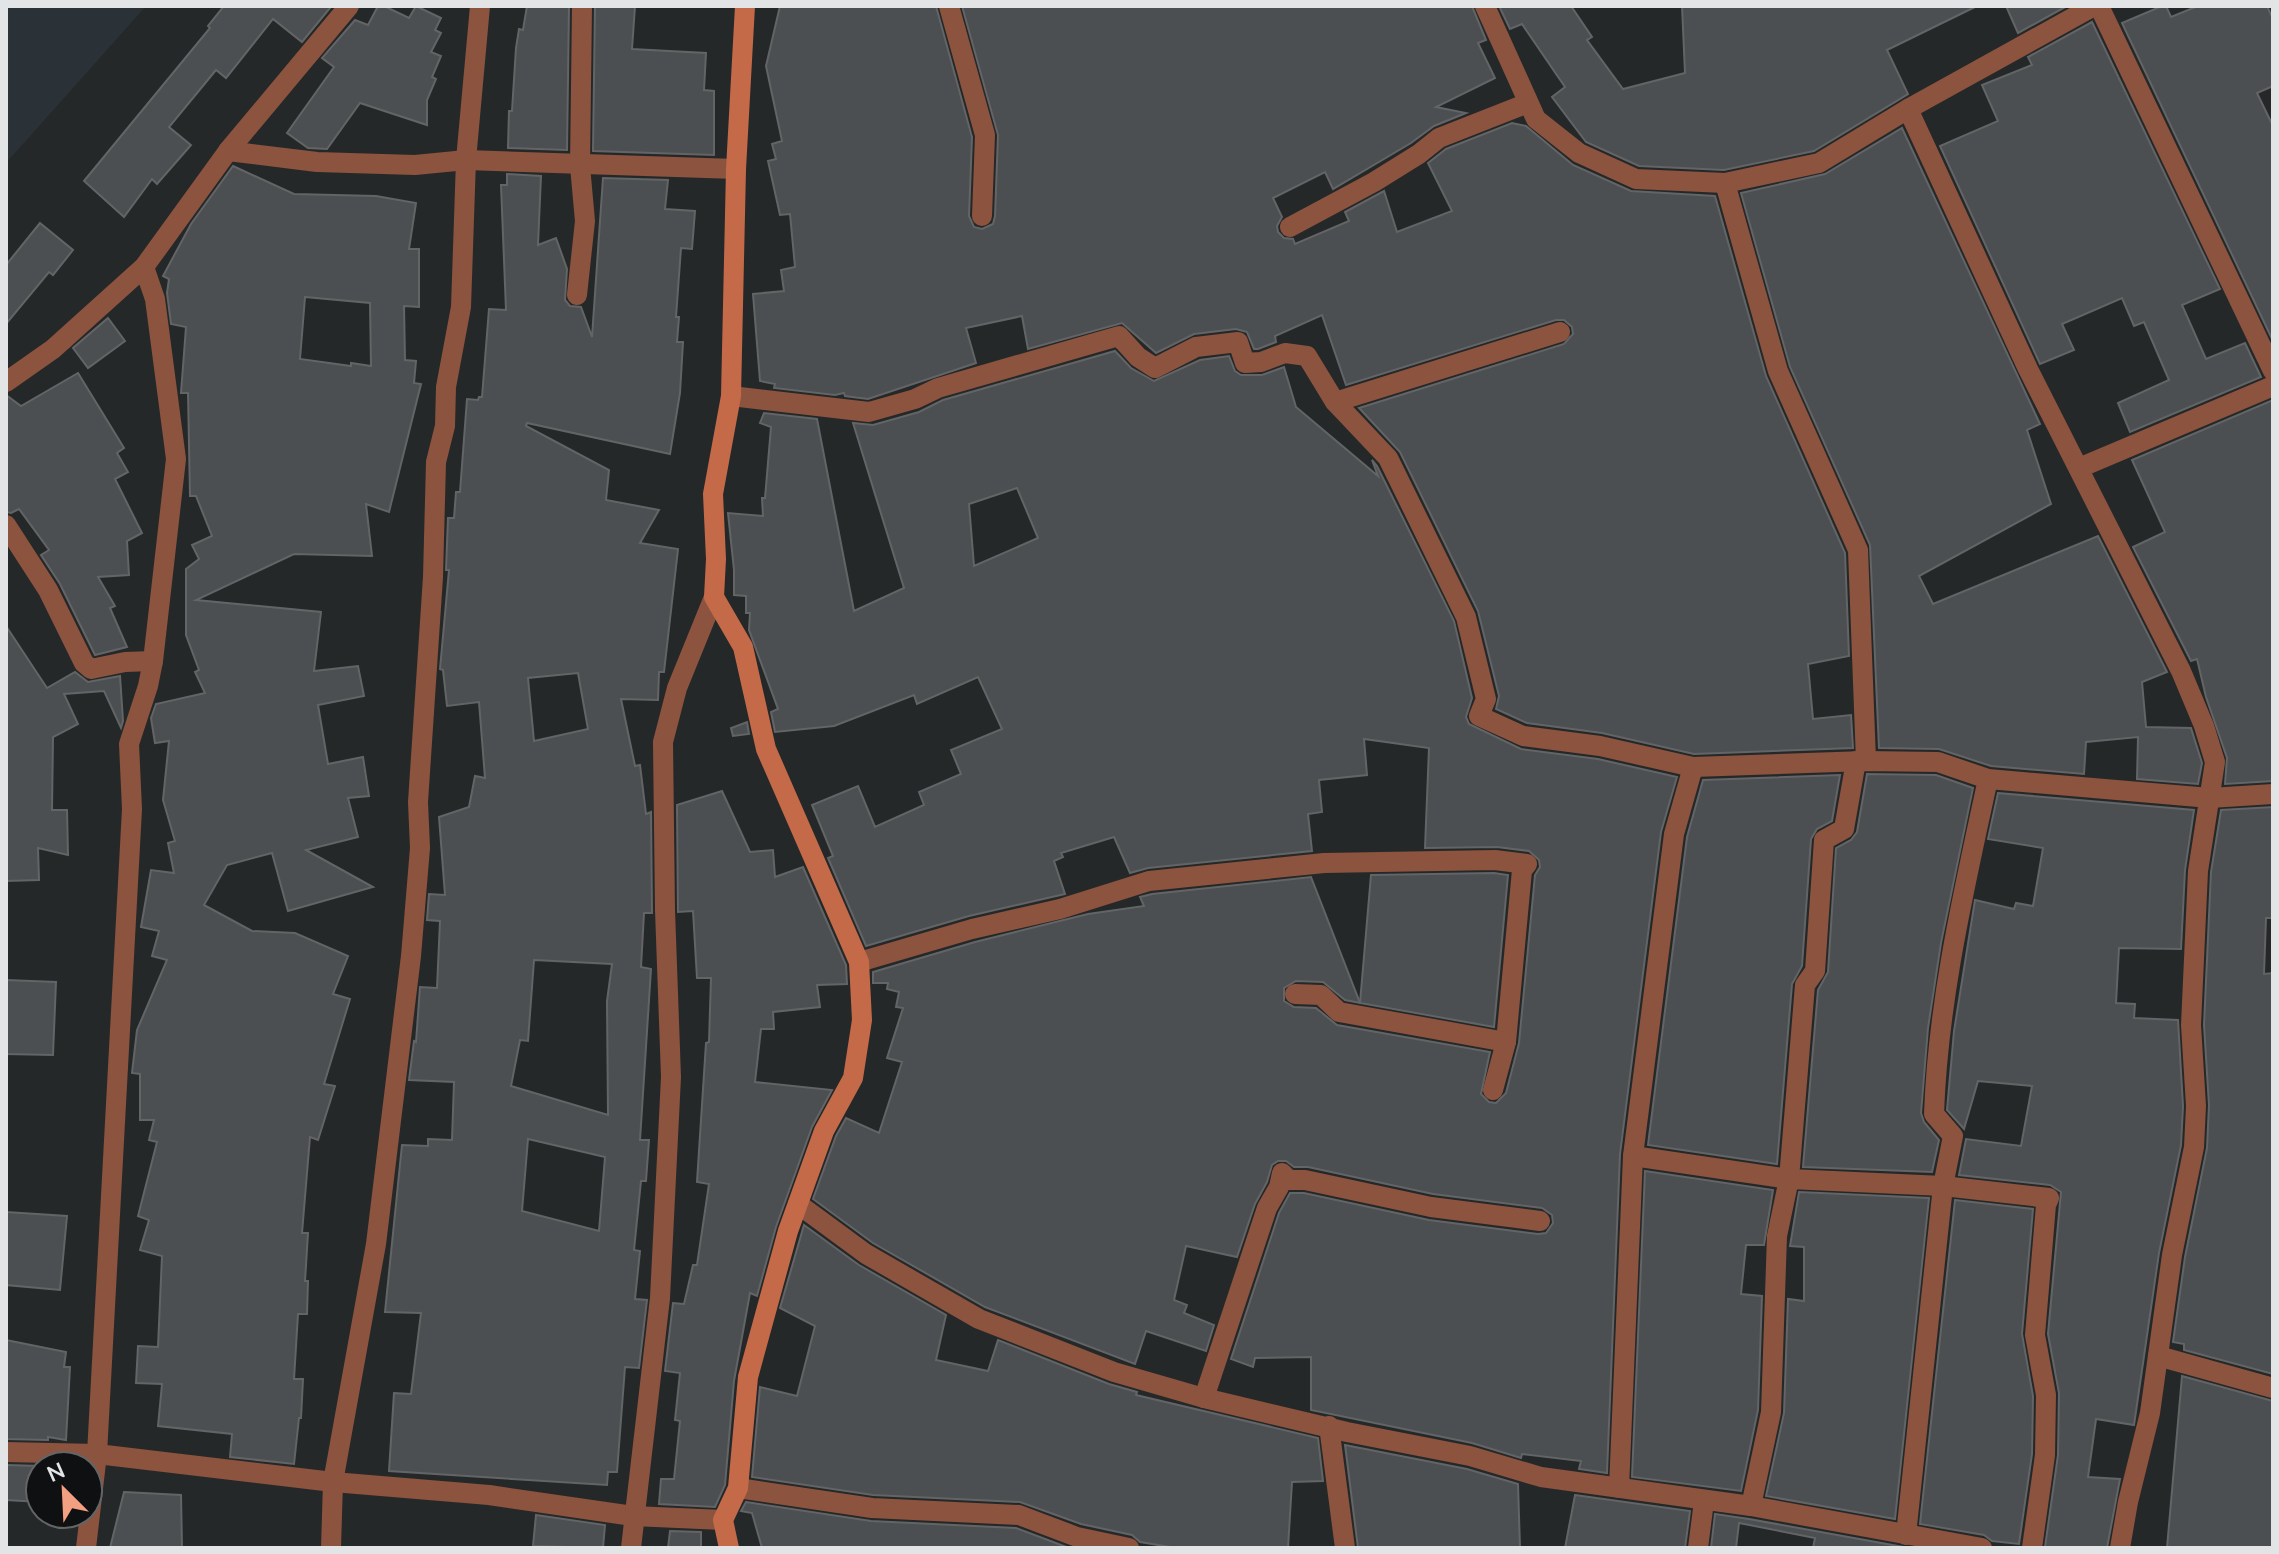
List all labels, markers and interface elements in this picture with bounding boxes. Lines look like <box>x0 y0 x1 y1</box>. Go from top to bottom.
north arrow <box>24 1450 104 1530</box>
text: N <box>43 1456 70 1490</box>

